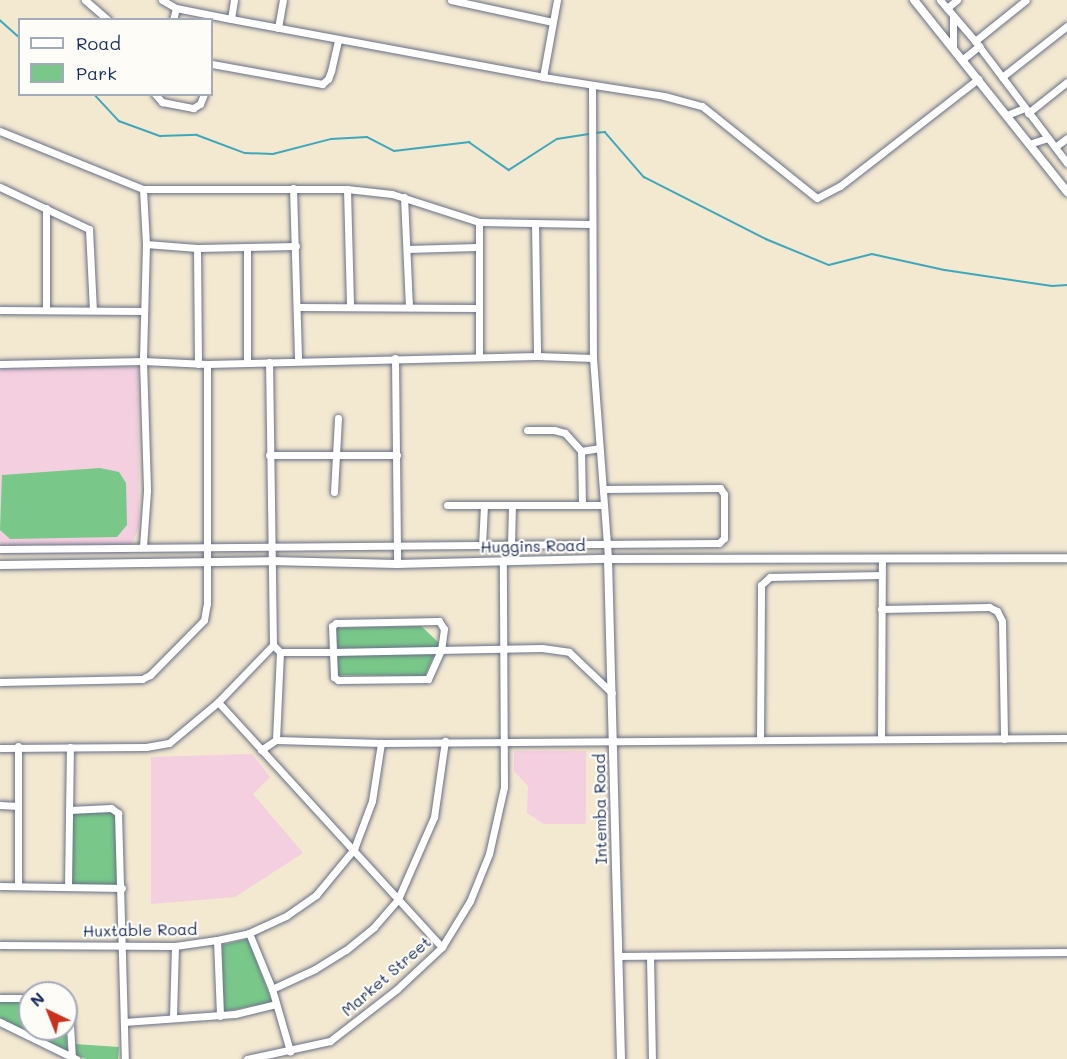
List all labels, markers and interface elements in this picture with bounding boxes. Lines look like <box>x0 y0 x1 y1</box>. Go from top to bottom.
legend <box>18 18 213 96</box>
text: Road <box>76 31 121 55</box>
text: Park <box>76 61 117 85</box>
street label: Huggins Road <box>480 535 586 557</box>
street label: Intemba Road <box>589 753 611 865</box>
street label: Huxtable Road <box>83 919 197 941</box>
street label: Market Street <box>337 932 435 1020</box>
north arrow <box>18 981 78 1041</box>
text: N <box>25 987 48 1011</box>

